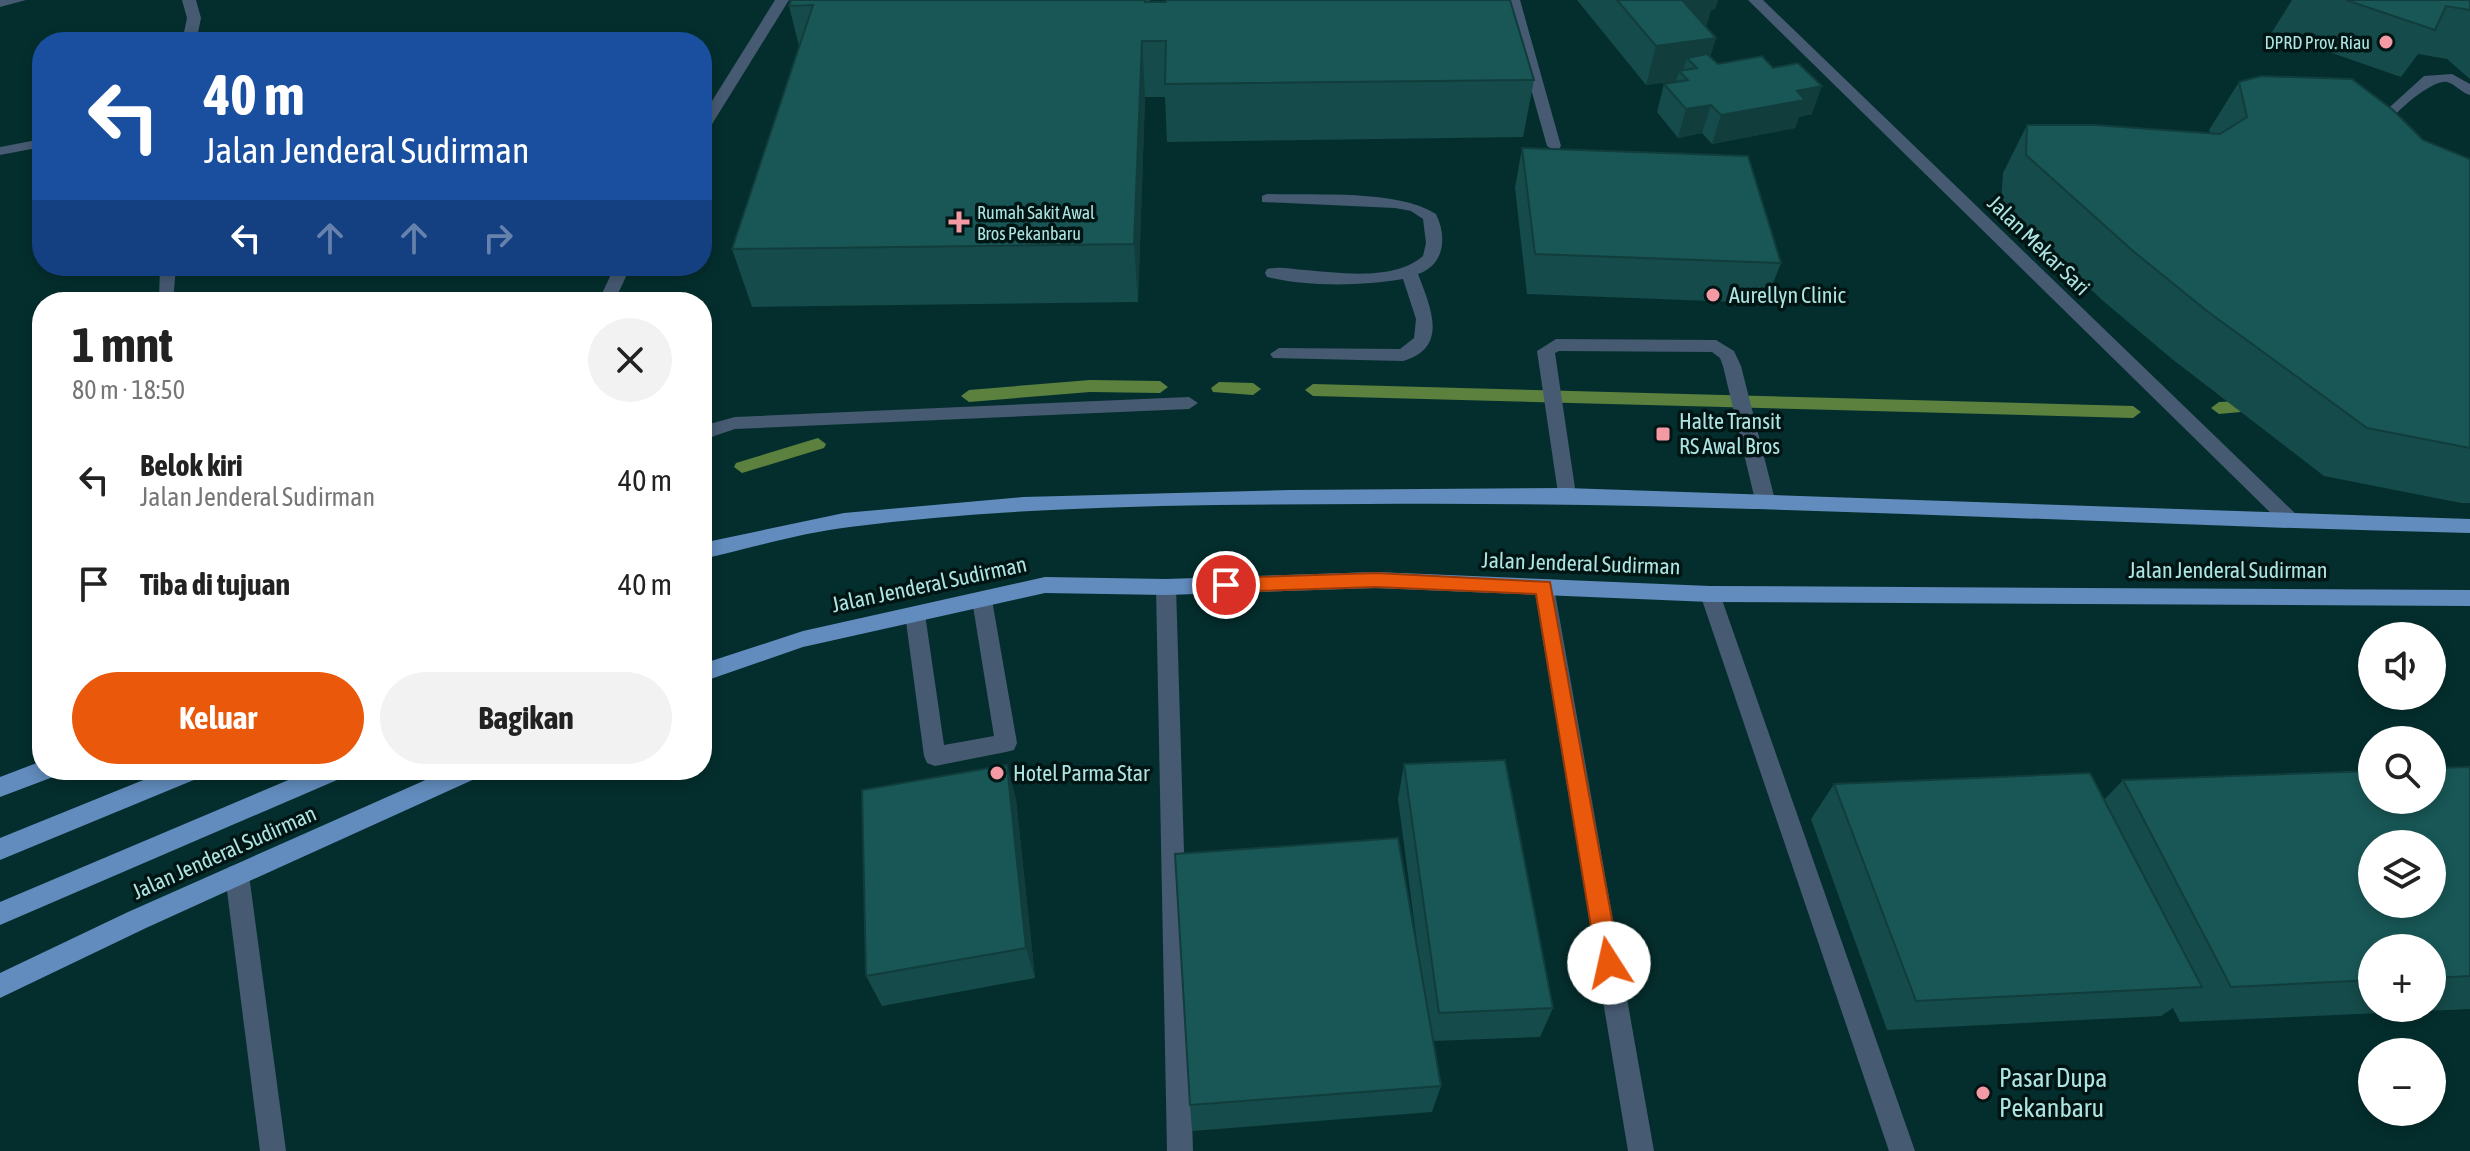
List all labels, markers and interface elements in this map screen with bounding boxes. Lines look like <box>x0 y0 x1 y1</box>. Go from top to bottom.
place label: DPRD Prov. Riau <box>2264 32 2370 53</box>
marker: DPRD Prov. Riau <box>2377 33 2395 51</box>
text: 40 m <box>204 63 305 127</box>
icon: left <box>72 64 176 168</box>
text: Jalan Jenderal Sudirman <box>204 129 529 171</box>
street label: Jalan Mekar Sari <box>1982 190 2096 300</box>
place label: Rumah Sakit Awal Bros Pekanbaru <box>977 202 1095 244</box>
marker: Rumah Sakit Awal Bros Pekanbaru <box>948 211 970 233</box>
icon: left <box>224 216 268 260</box>
icon: ahead <box>308 216 352 260</box>
icon: ahead <box>392 216 436 260</box>
icon: right <box>476 216 520 260</box>
place label: Aurellyn Clinic <box>1729 282 1847 308</box>
marker: Aurellyn Clinic <box>1704 286 1722 304</box>
text: 1 mnt <box>72 317 173 372</box>
button: close <box>588 318 672 402</box>
text: 80 m · 18:50 <box>72 375 185 405</box>
place label: Halte Transit RS Awal Bros <box>1679 408 1781 459</box>
marker: Halte Transit RS Awal Bros <box>1654 425 1672 443</box>
text: Belok kiri <box>140 448 243 482</box>
icon: left <box>72 458 116 502</box>
text: 40 m <box>618 463 672 497</box>
text: Jalan Jenderal Sudirman <box>140 482 375 512</box>
street label: Jalan Jenderal Sudirman <box>1481 547 1681 579</box>
street label: Jalan Jenderal Sudirman <box>829 551 1029 617</box>
pin <box>1192 551 1260 619</box>
street label: Jalan Jenderal Sudirman <box>2129 557 2327 583</box>
icon: arrive <box>72 562 116 606</box>
icon: arrive <box>1204 563 1248 607</box>
text: Tiba di tujuan <box>140 567 290 601</box>
text: 40 m <box>618 567 672 601</box>
map controls <box>2358 622 2446 1126</box>
button: sound <box>2358 622 2446 710</box>
button: Keluar <box>72 672 364 764</box>
button: Bagikan <box>380 672 672 764</box>
button: search <box>2358 726 2446 814</box>
place label: Hotel Parma Star <box>1013 760 1150 786</box>
marker: Hotel Parma Star <box>988 764 1006 782</box>
street label: Jalan Jenderal Sudirman <box>128 800 320 904</box>
button: layers <box>2358 830 2446 918</box>
position arrow <box>1567 921 1651 1005</box>
button: + <box>2358 934 2446 1022</box>
button: − <box>2358 1038 2446 1126</box>
place label: Pasar Dupa Pekanbaru <box>1999 1063 2107 1123</box>
marker: Pasar Dupa Pekanbaru <box>1974 1084 1992 1102</box>

